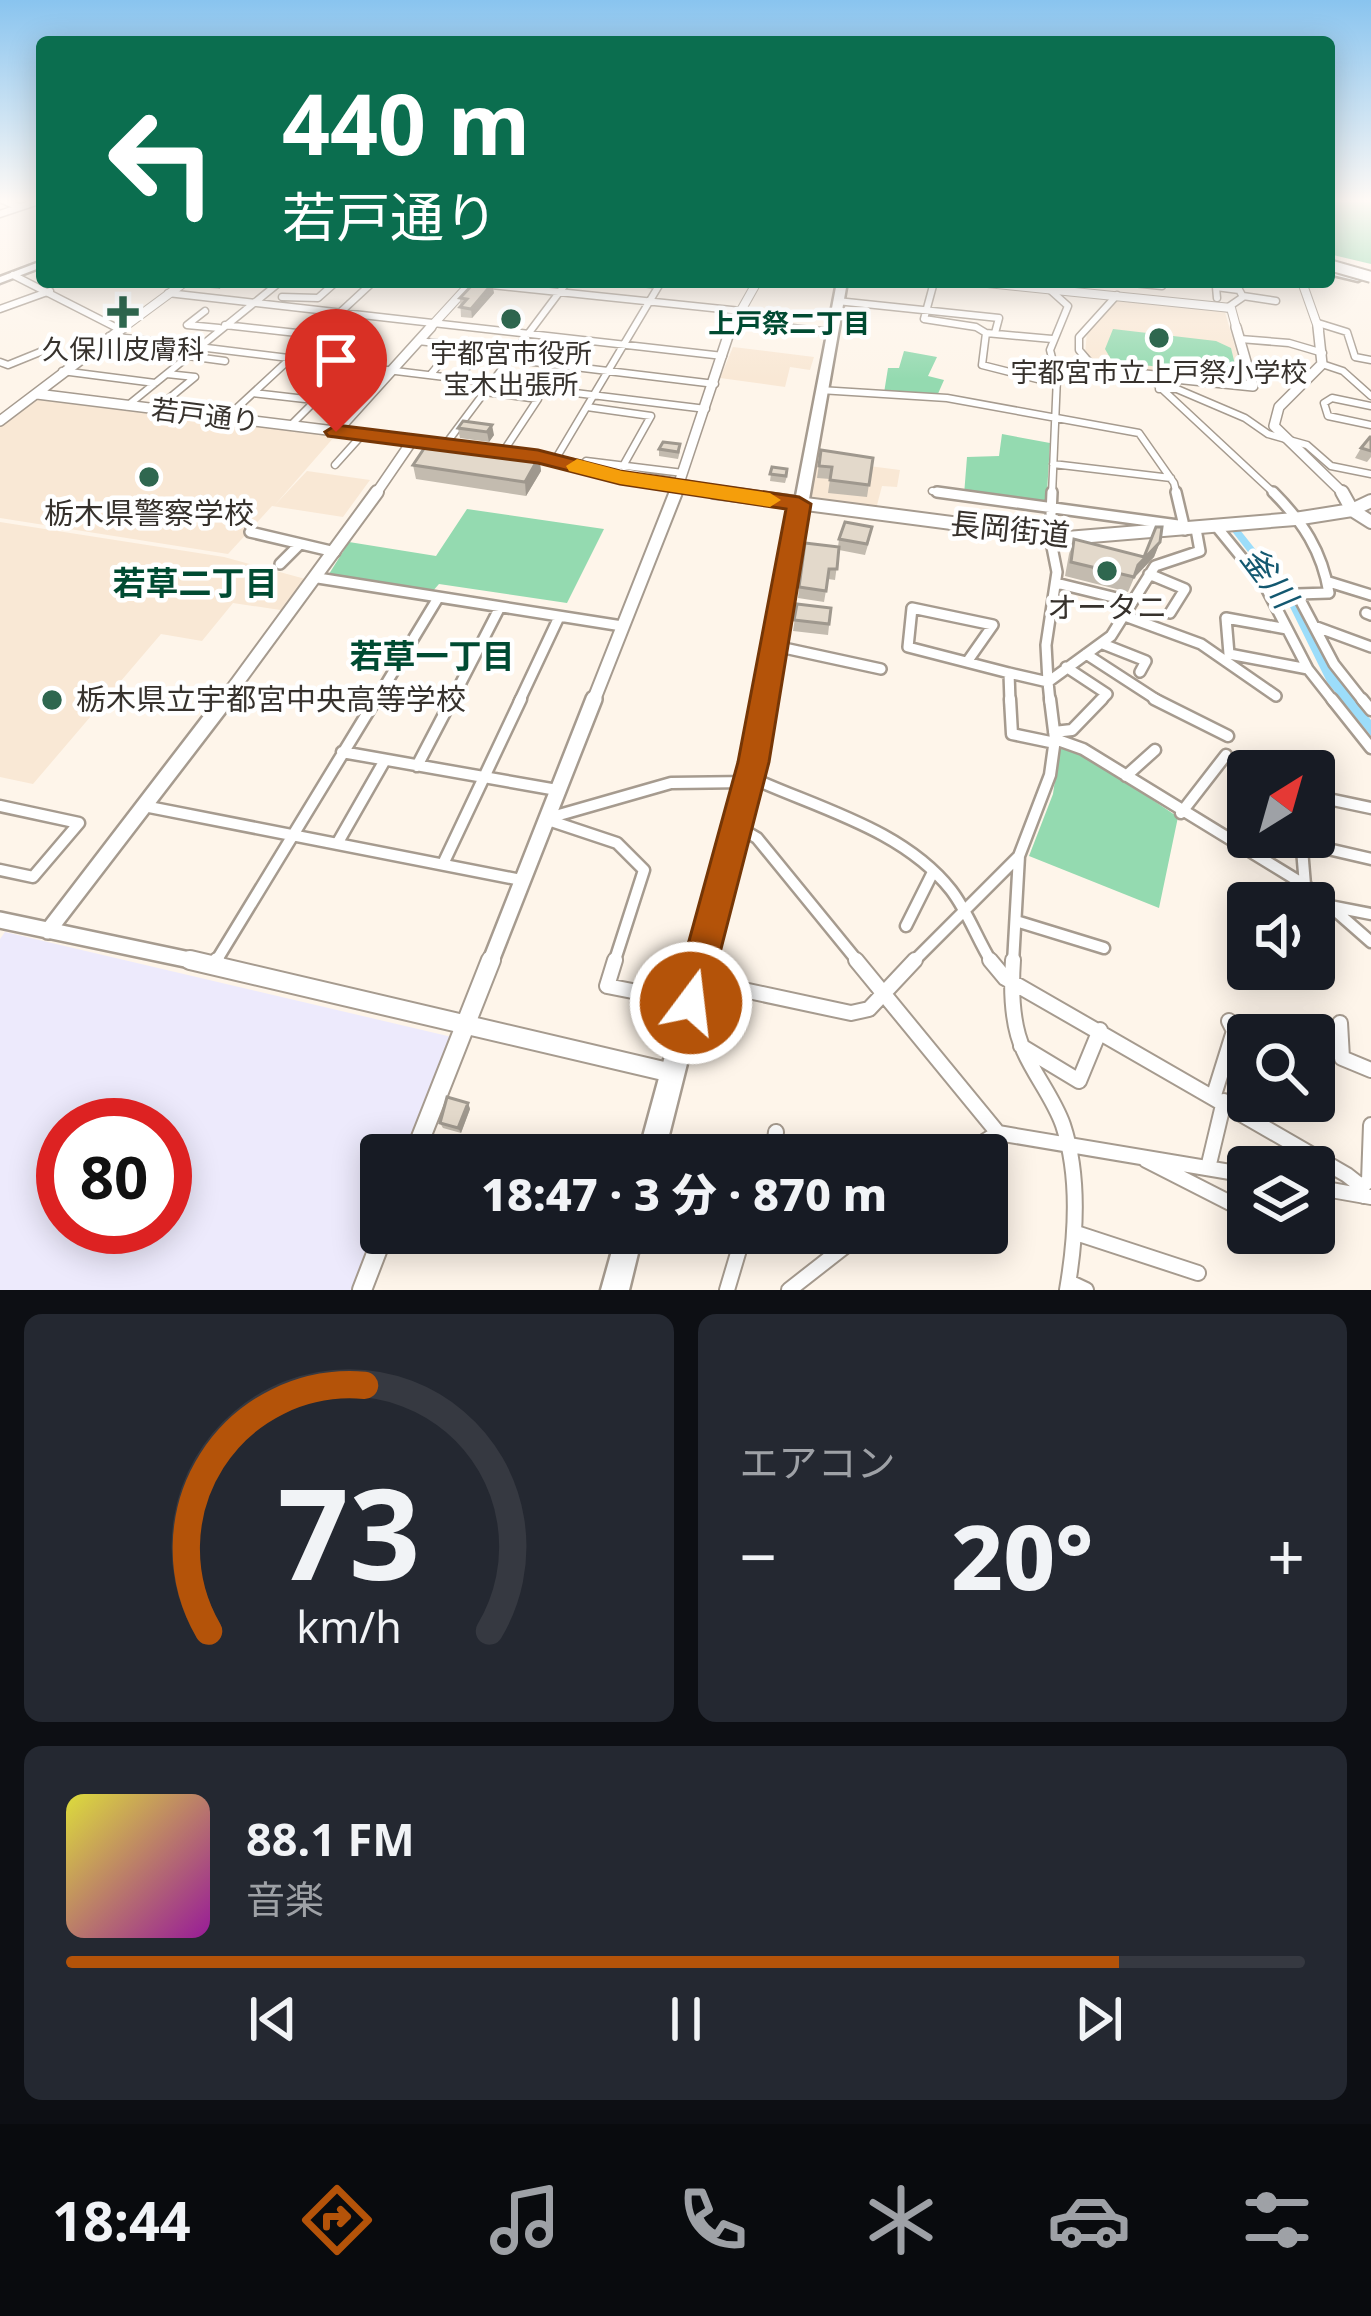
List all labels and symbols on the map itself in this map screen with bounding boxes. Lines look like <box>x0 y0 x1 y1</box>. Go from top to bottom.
marker: 久保川皮膚科 <box>107 296 139 328</box>
district label: 上戸祭二丁目 <box>708 304 870 341</box>
marker: 宇都宮市役所 宝木出張所 <box>498 306 524 332</box>
pin <box>285 309 387 432</box>
marker: 宇都宮市立上戸祭小学校 <box>1146 325 1172 351</box>
place label: 久保川皮膚科 <box>42 330 204 367</box>
place label: 宇都宮市役所 宝木出張所 <box>430 334 592 402</box>
place label: 宇都宮市立上戸祭小学校 <box>1011 353 1308 390</box>
street label: 若戸通り <box>149 390 261 439</box>
marker: 栃木県警察学校 <box>136 464 162 490</box>
place label: 栃木県警察学校 <box>44 492 254 533</box>
street label: 長岡街道 <box>948 502 1072 555</box>
water label: 釜川 <box>1232 537 1309 619</box>
marker: オータニ <box>1094 558 1120 584</box>
district label: 若草二丁目 <box>113 560 278 605</box>
place label: オータニ <box>1047 586 1167 627</box>
district label: 若草一丁目 <box>350 633 515 678</box>
place label: 栃木県立宇都宮中央高等学校 <box>76 678 466 719</box>
marker: 栃木県立宇都宮中央高等学校 <box>39 687 65 713</box>
north arrow <box>1227 750 1335 858</box>
position arrow <box>628 940 754 1066</box>
speed limit sign: 80 <box>36 1098 192 1254</box>

